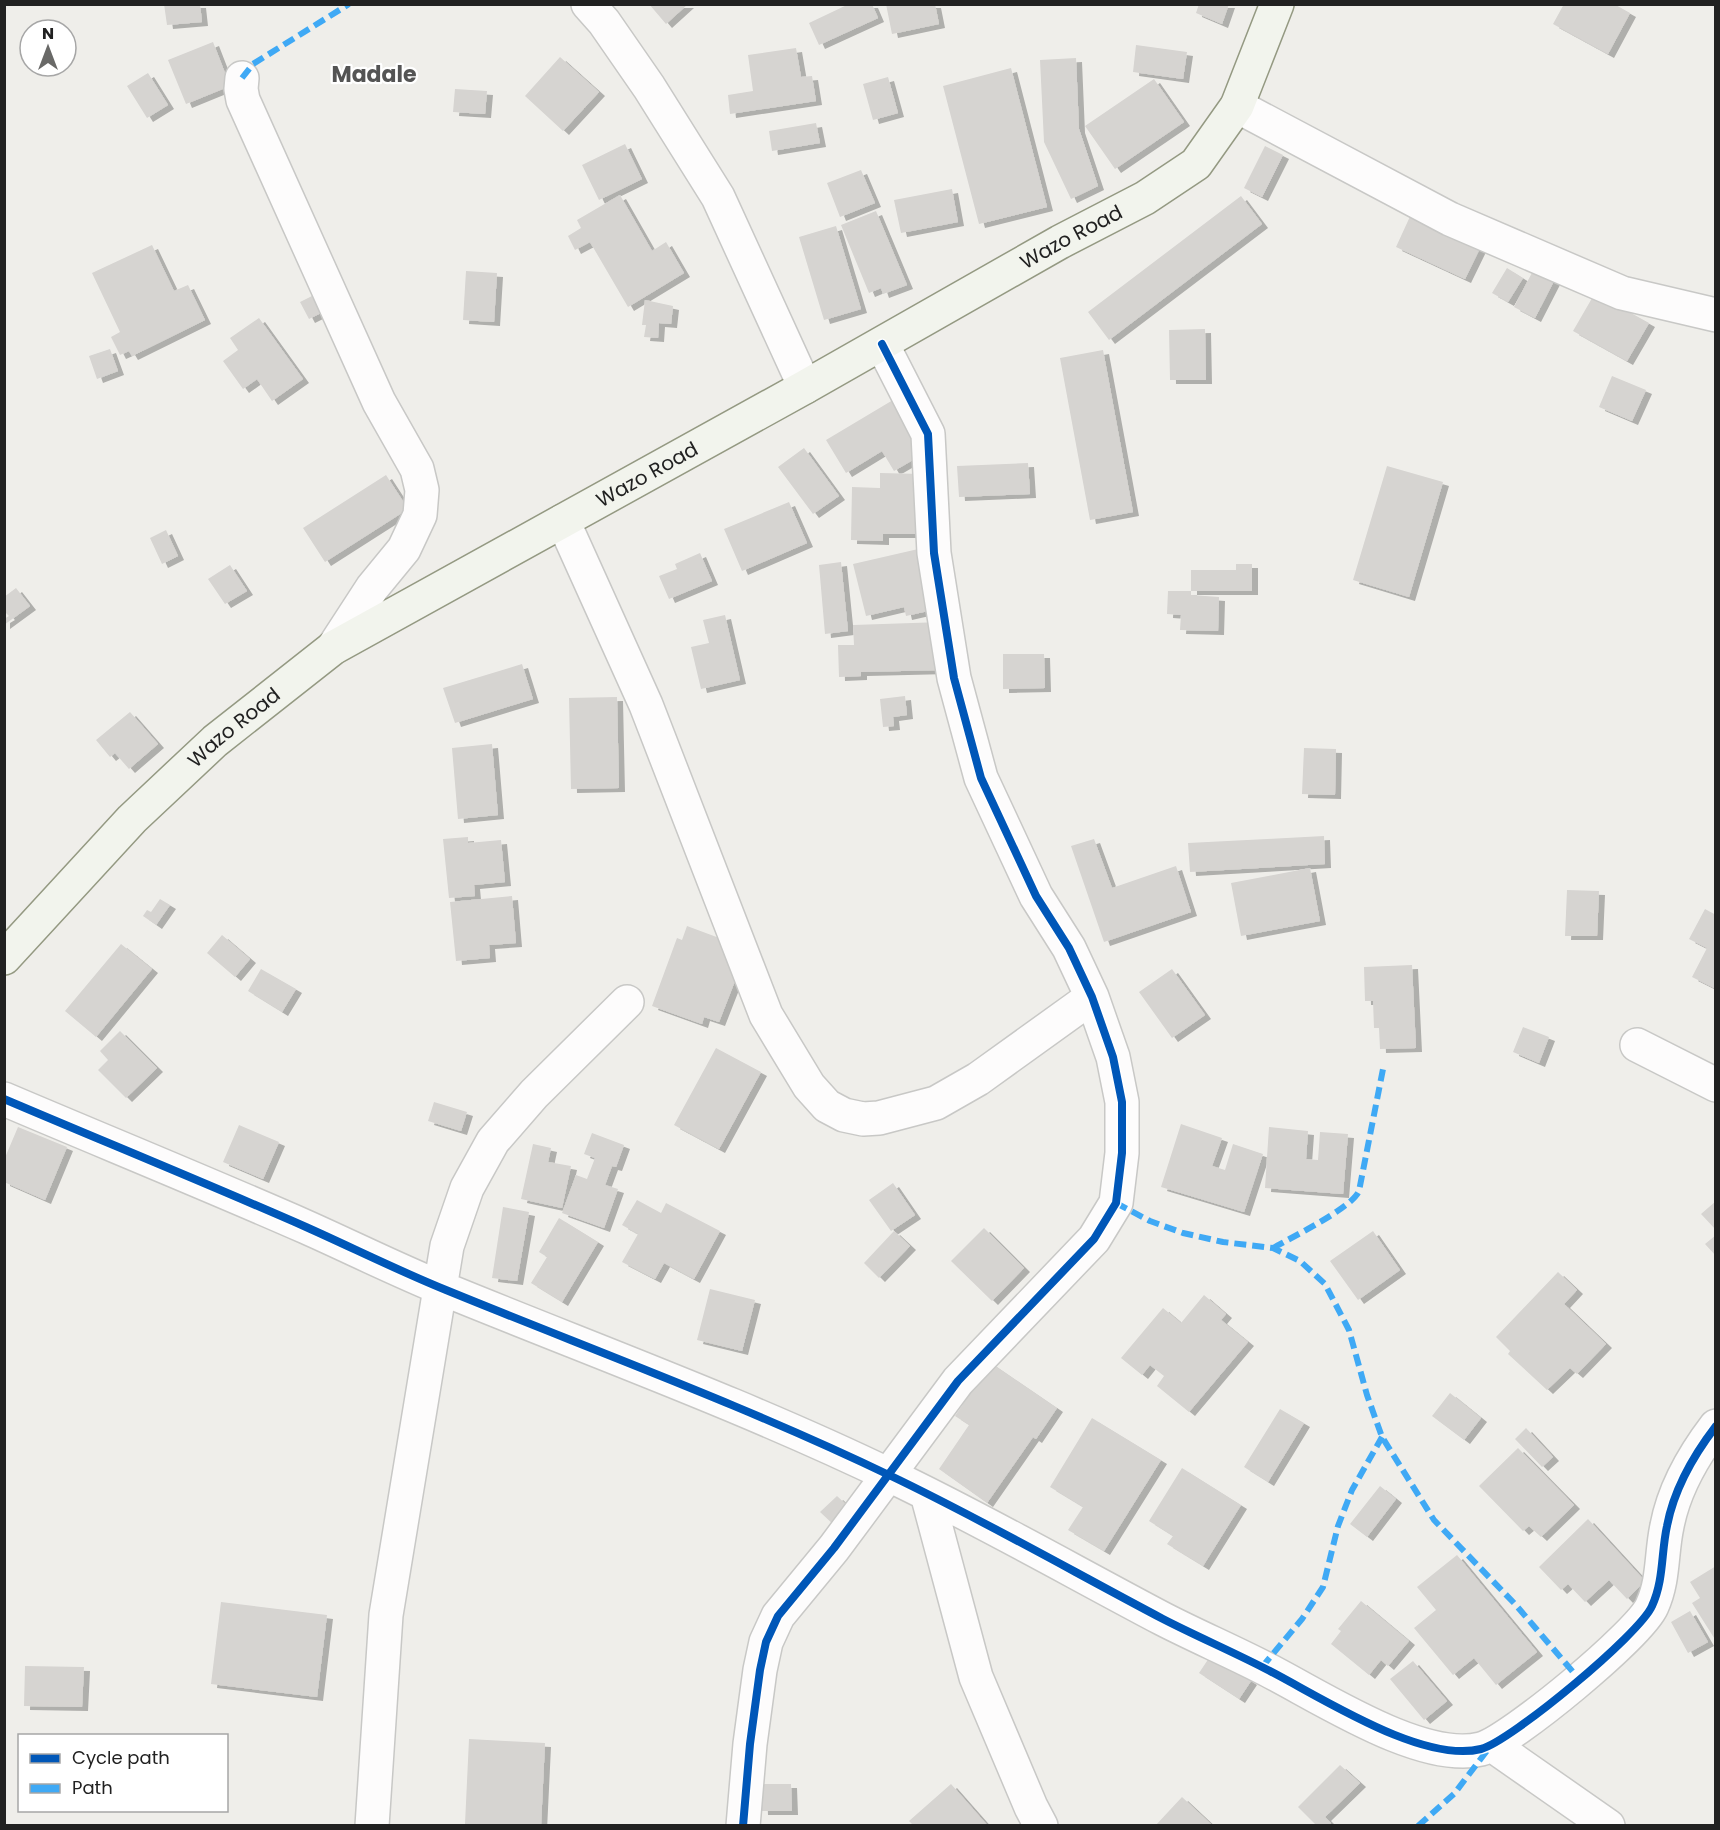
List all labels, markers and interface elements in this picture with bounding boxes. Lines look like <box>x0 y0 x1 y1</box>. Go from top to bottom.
north arrow <box>18 18 78 78</box>
text: N <box>42 22 54 45</box>
district label: Madale <box>331 59 417 90</box>
street label: Wazo Road <box>1015 198 1127 276</box>
street label: Wazo Road <box>591 435 703 514</box>
street label: Wazo Road <box>181 681 286 774</box>
legend <box>18 1734 228 1812</box>
text: Cycle path <box>72 1745 170 1770</box>
text: Path <box>72 1775 113 1800</box>

